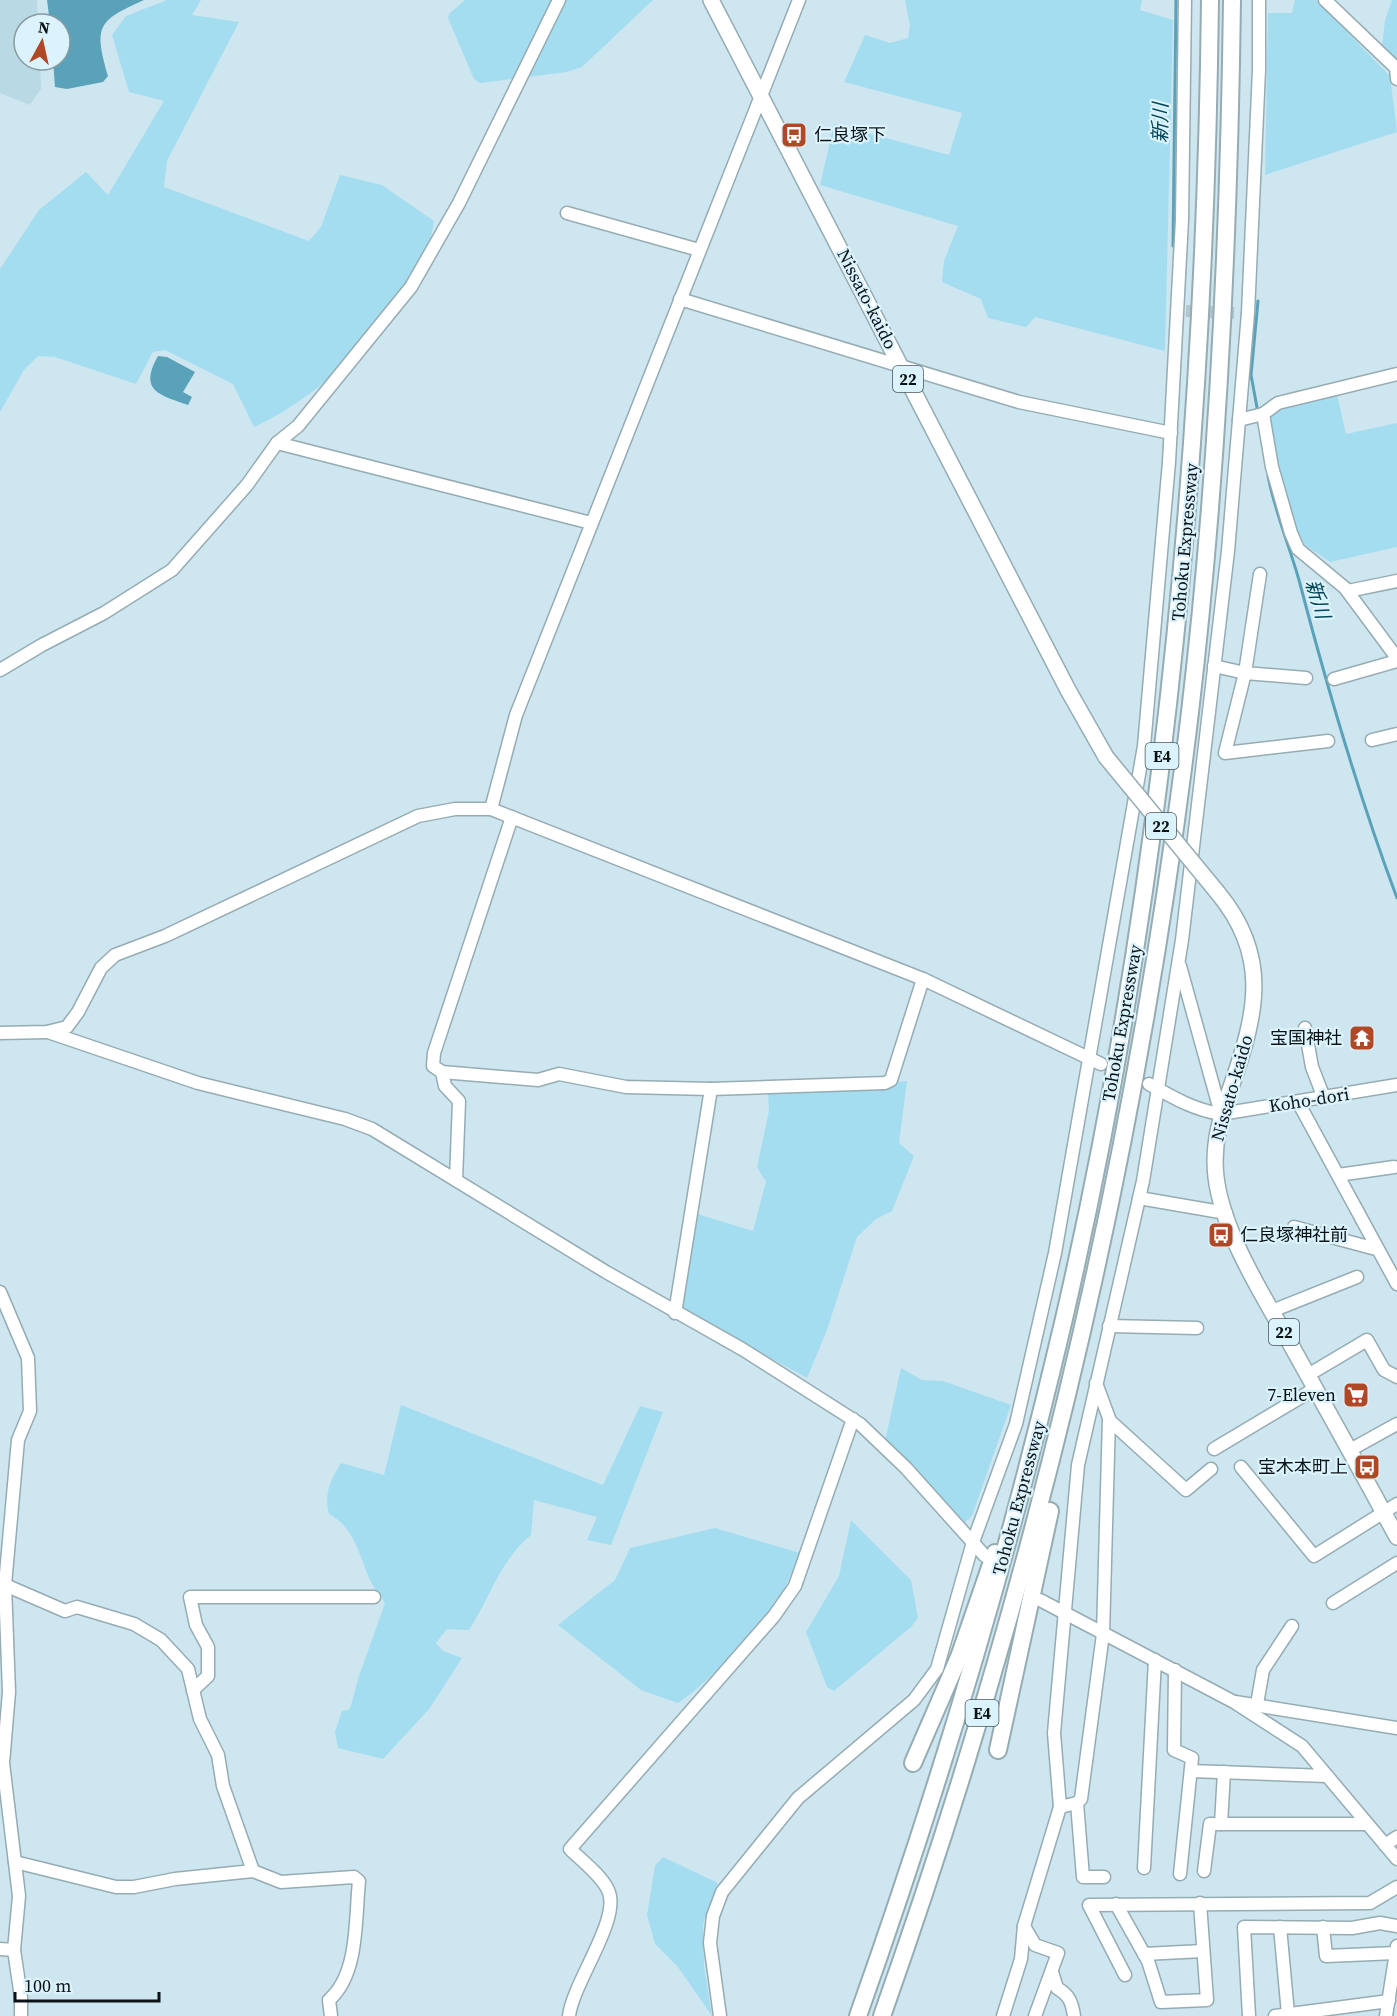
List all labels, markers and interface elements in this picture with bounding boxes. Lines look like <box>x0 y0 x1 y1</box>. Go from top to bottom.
north arrow <box>12 12 72 72</box>
text: N <box>37 15 52 39</box>
water label: 新川 <box>1146 101 1174 143</box>
bus stop icon: 仁良塚下 <box>779 120 809 150</box>
place label: 仁良塚下 <box>814 122 886 147</box>
street label: Nissato-kaido <box>831 244 903 353</box>
road number: 22 <box>893 366 923 392</box>
street label: Tohoku Expressway <box>1165 461 1204 622</box>
water label: 新川 <box>1299 576 1338 624</box>
road number: E4 <box>1146 743 1178 769</box>
road number: 22 <box>1146 813 1176 839</box>
street label: Tohoku Expressway <box>1095 942 1148 1103</box>
temple icon: 宝国神社 <box>1347 1023 1377 1053</box>
place label: 宝国神社 <box>1270 1025 1342 1050</box>
street label: Nissato-kaido <box>1204 1032 1259 1144</box>
street label: Koho-dori <box>1267 1081 1351 1118</box>
bus stop icon: 仁良塚神社前 <box>1206 1220 1236 1250</box>
place label: 仁良塚神社前 <box>1240 1222 1348 1247</box>
road number: 22 <box>1269 1319 1299 1345</box>
supermarket icon: 7-Eleven <box>1341 1380 1371 1410</box>
place label: 7-Eleven <box>1267 1382 1336 1407</box>
street label: Tohoku Expressway <box>986 1417 1051 1578</box>
bus stop icon: 宝木本町上 <box>1352 1452 1382 1482</box>
place label: 宝木本町上 <box>1258 1454 1348 1479</box>
road number: E4 <box>966 1700 998 1726</box>
scale bar <box>15 1965 159 2003</box>
text: 100 m <box>24 1973 71 1998</box>

